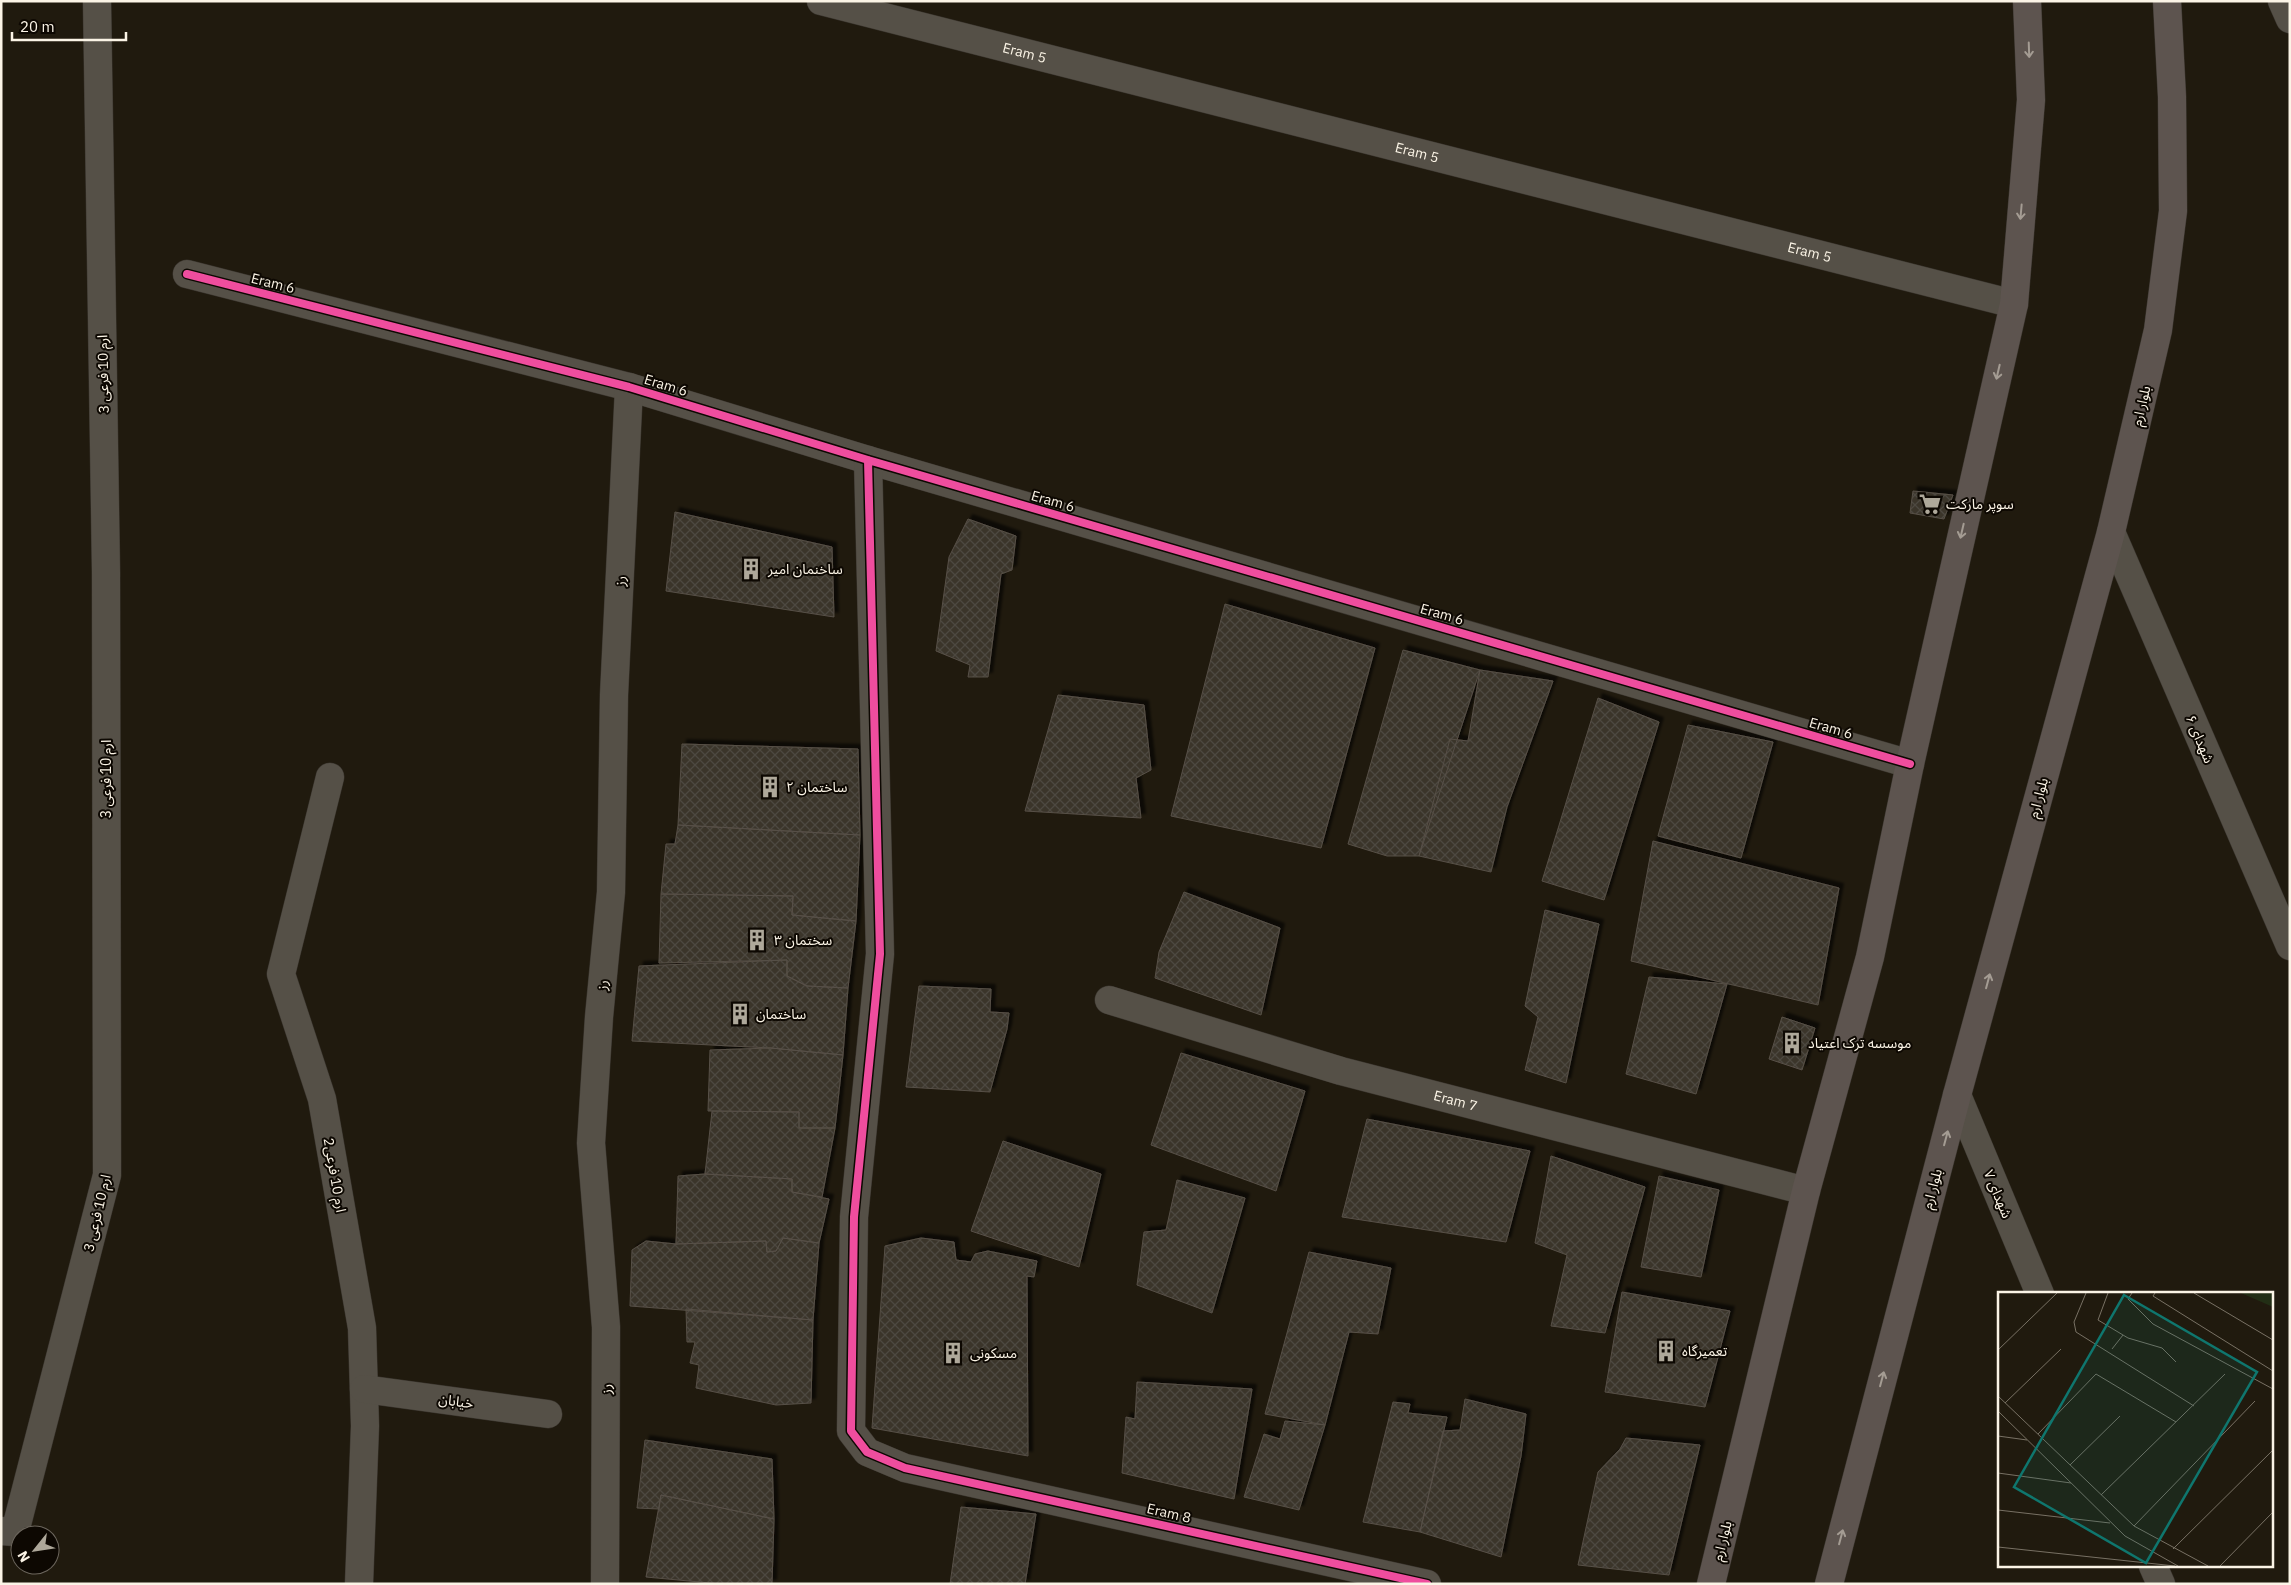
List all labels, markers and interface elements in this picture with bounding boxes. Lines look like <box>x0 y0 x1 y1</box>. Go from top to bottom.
scale bar <box>12 10 126 42</box>
text: 20 m <box>20 17 55 36</box>
street label: Eram 5 <box>1001 38 1048 67</box>
one-way arrow <box>2024 42 2033 58</box>
street label: Eram 5 <box>1393 138 1441 167</box>
one-way arrow <box>2017 204 2026 220</box>
street label: Eram 5 <box>1786 238 1833 266</box>
street label: Eram 6 <box>249 269 297 297</box>
street label: ارم 10 فرعی 3 <box>93 335 115 413</box>
one-way arrow <box>1993 364 2002 380</box>
street label: Eram 6 <box>642 370 690 400</box>
street label: بلوار ارم <box>2128 384 2156 428</box>
street label: Eram 6 <box>1029 486 1077 516</box>
supermarket icon: سوپر مارکت <box>1917 491 1943 517</box>
place label: سوپر مارکت <box>1946 495 2014 514</box>
one-way arrow <box>1957 523 1967 539</box>
building icon: ساخنمان امیر <box>738 556 764 582</box>
place label: ساخنمان امیر <box>767 560 843 578</box>
street label: رز <box>611 575 629 588</box>
street label: Eram 6 <box>1418 599 1466 629</box>
street label: شهدای ۶ <box>2182 712 2218 766</box>
street label: Eram 6 <box>1807 713 1855 743</box>
street label: ارم 10 فرعی 3 <box>97 740 117 818</box>
building icon: ساختمان ۲ <box>757 774 783 800</box>
street label: بلوار ارم <box>2024 776 2054 821</box>
place label: ساختمان ۲ <box>786 778 848 796</box>
building icon: سختمان ۳ <box>744 927 770 953</box>
place label: سختمان ۳ <box>774 931 832 949</box>
one-way arrow <box>1984 973 1994 989</box>
street label: رز <box>592 979 611 992</box>
building icon: ساختمان <box>727 1001 753 1027</box>
place label: ساختمان <box>756 1005 806 1023</box>
building icon: موسسه ترک اعتیاد <box>1779 1030 1805 1056</box>
place label: موسسه ترک اعتیاد <box>1808 1034 1911 1052</box>
street label: Eram 7 <box>1432 1086 1480 1115</box>
one-way arrow <box>1941 1130 1951 1146</box>
street label: ارم 10 فرعی2 <box>318 1136 350 1214</box>
street label: بلوار ارم <box>1918 1167 1948 1212</box>
street label: شهدای ۷ <box>1980 1167 2016 1221</box>
street label: ارم 10 فرعی 3 <box>79 1173 117 1254</box>
inset map <box>1998 1292 2274 1568</box>
building icon: تعمیرگاه <box>1653 1338 1679 1364</box>
building icon: مسکونی <box>940 1340 966 1366</box>
place label: تعمیرگاه <box>1682 1342 1727 1360</box>
place label: مسکونی <box>970 1344 1017 1362</box>
one-way arrow <box>1878 1372 1888 1388</box>
street label: رز <box>597 1384 615 1395</box>
street label: خیابان <box>437 1390 475 1412</box>
street label: Eram 8 <box>1145 1499 1193 1527</box>
street label: بلوار ارم <box>1708 1519 1738 1564</box>
north arrow <box>10 1525 60 1575</box>
one-way arrow <box>1837 1529 1846 1545</box>
text: N <box>13 1548 34 1565</box>

